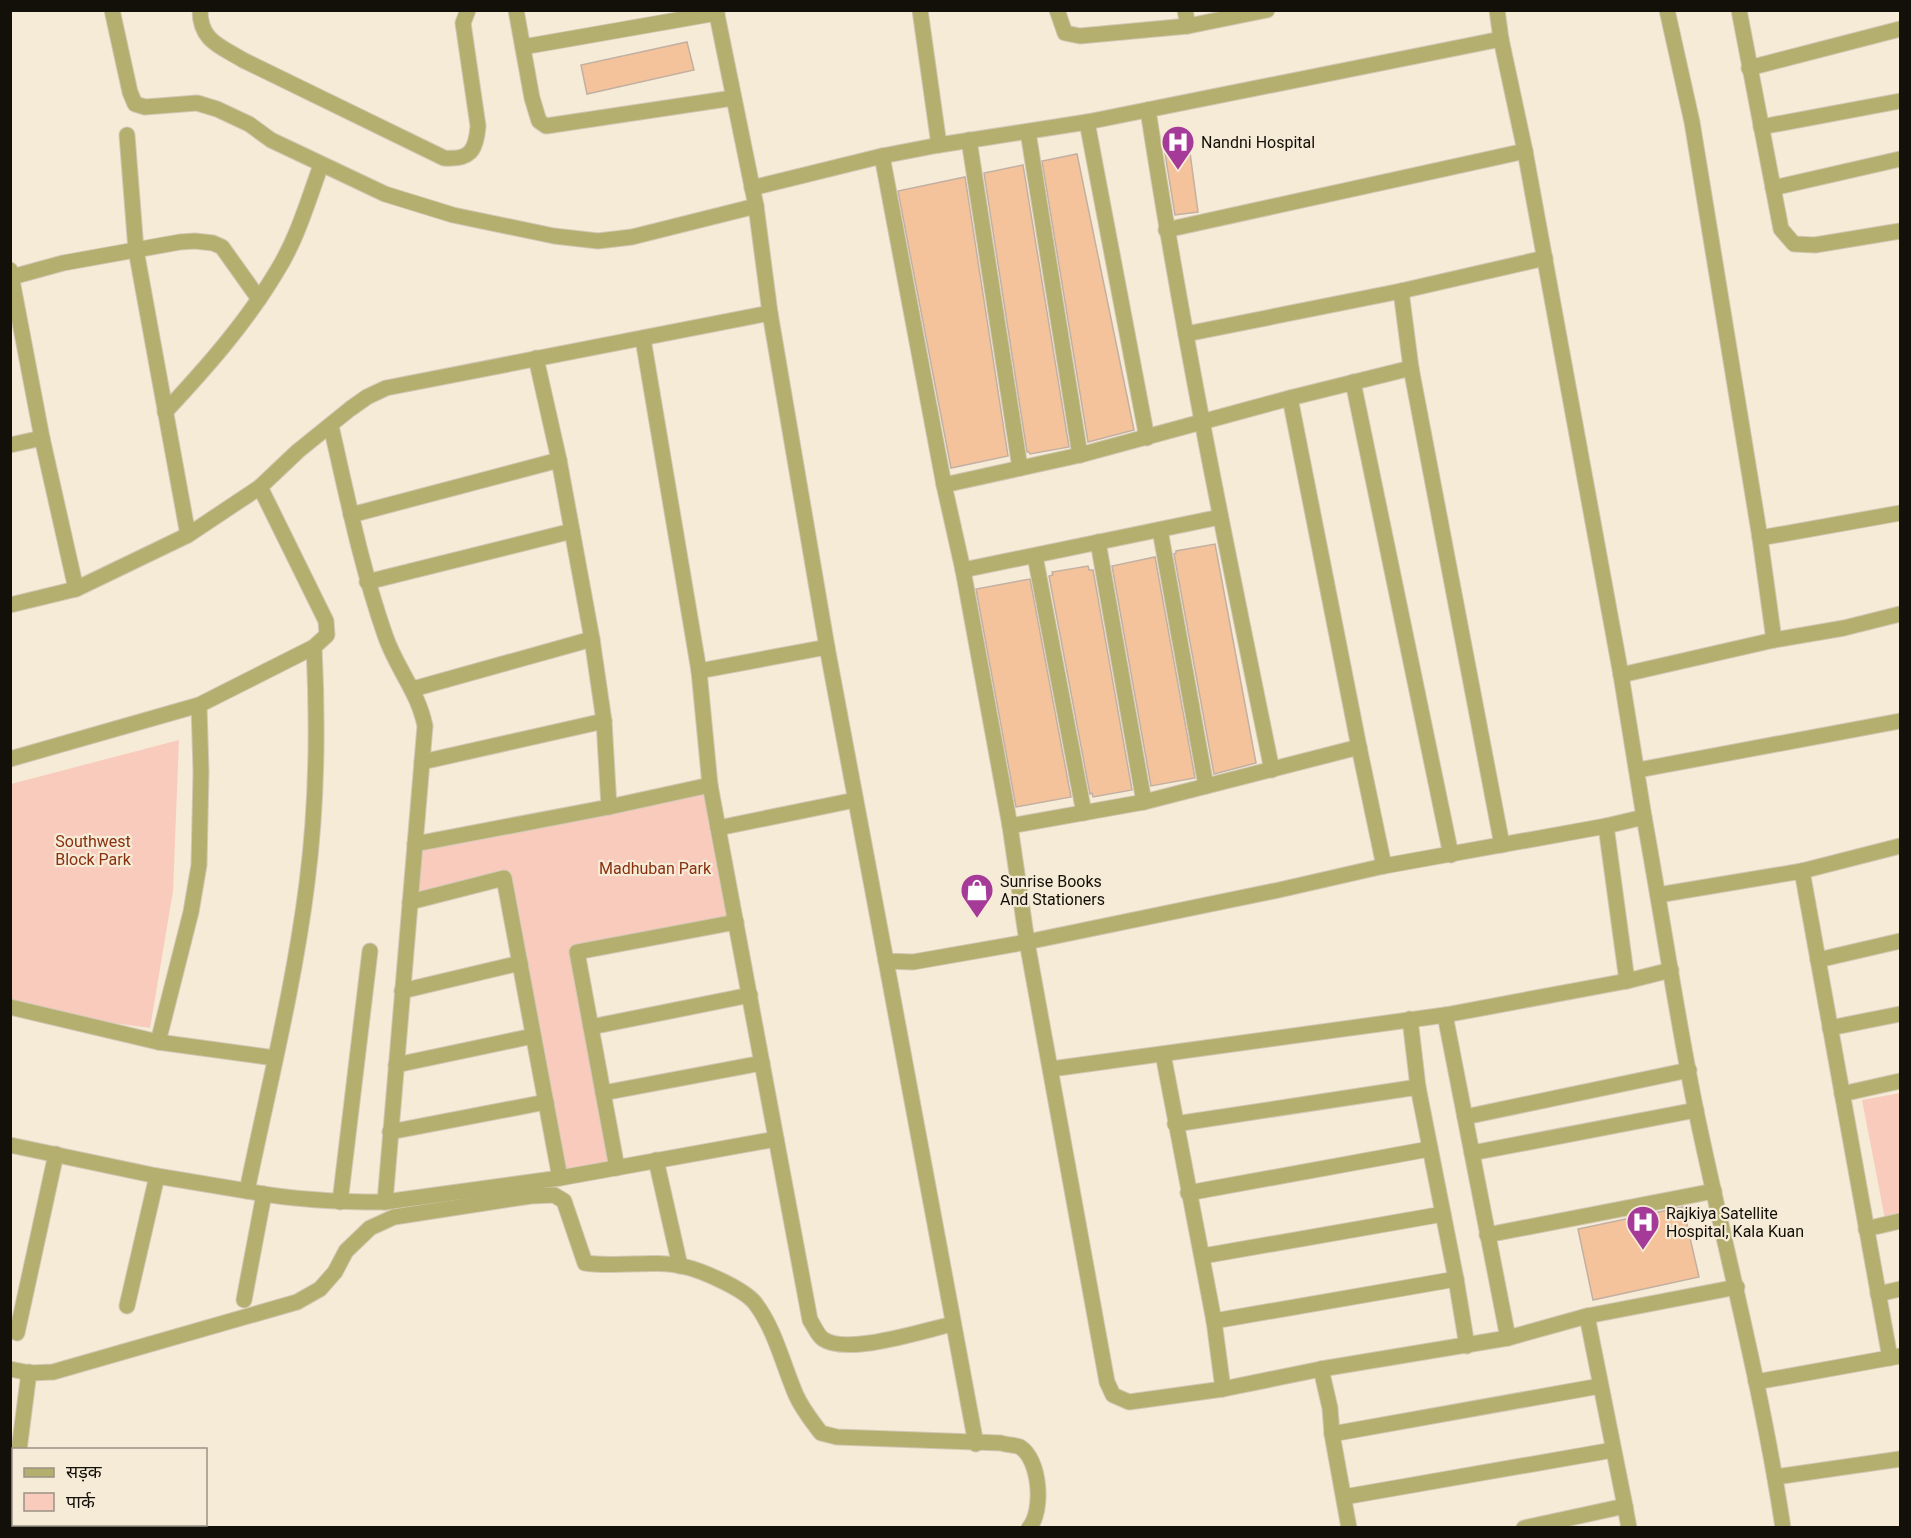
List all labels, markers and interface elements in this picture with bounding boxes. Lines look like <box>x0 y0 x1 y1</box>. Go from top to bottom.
hospital icon: Nandni Hospital <box>1160 124 1196 171</box>
place label: Nandni Hospital <box>1201 133 1315 152</box>
park label: Southwest Block Park <box>55 832 132 869</box>
park label: Madhuban Park <box>599 859 712 878</box>
shop icon: Sunrise Books And Stationers <box>959 872 995 919</box>
place label: Sunrise Books And Stationers <box>1000 872 1105 909</box>
hospital icon: Rajkiya Satellite Hospital, Kala Kuan <box>1625 1204 1661 1251</box>
place label: Rajkiya Satellite Hospital, Kala Kuan <box>1666 1204 1804 1241</box>
legend <box>12 1448 207 1526</box>
text: सड़क <box>66 1461 103 1482</box>
text: पार्क <box>66 1491 96 1512</box>

